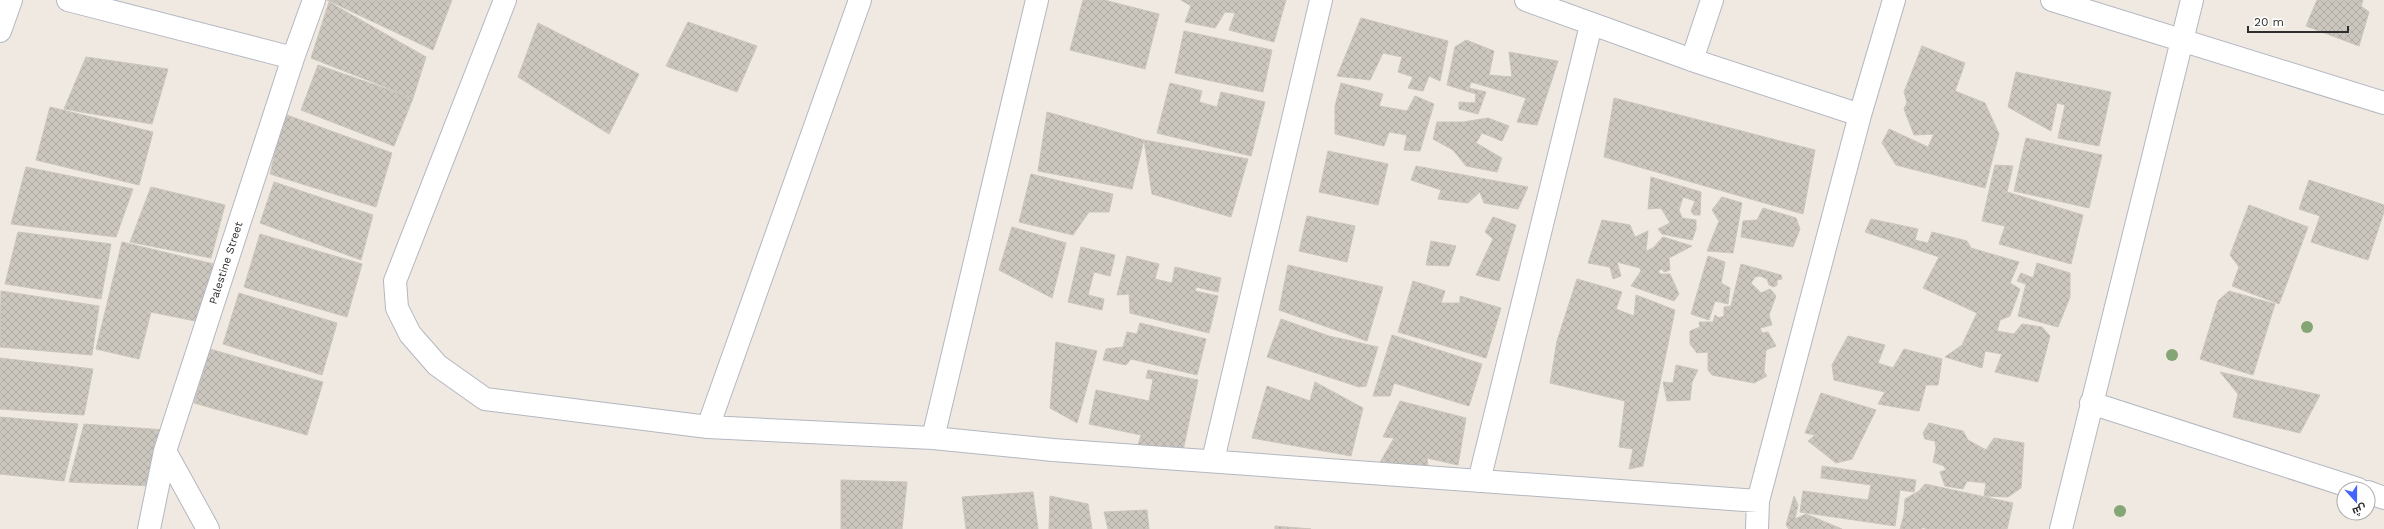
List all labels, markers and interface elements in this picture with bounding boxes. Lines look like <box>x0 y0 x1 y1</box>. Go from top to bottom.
scale bar <box>2248 8 2348 34</box>
text: 20 m <box>2254 15 2284 29</box>
street label: Palestine Street <box>207 220 246 306</box>
north arrow <box>2336 481 2376 521</box>
text: ش <box>2350 501 2368 518</box>

